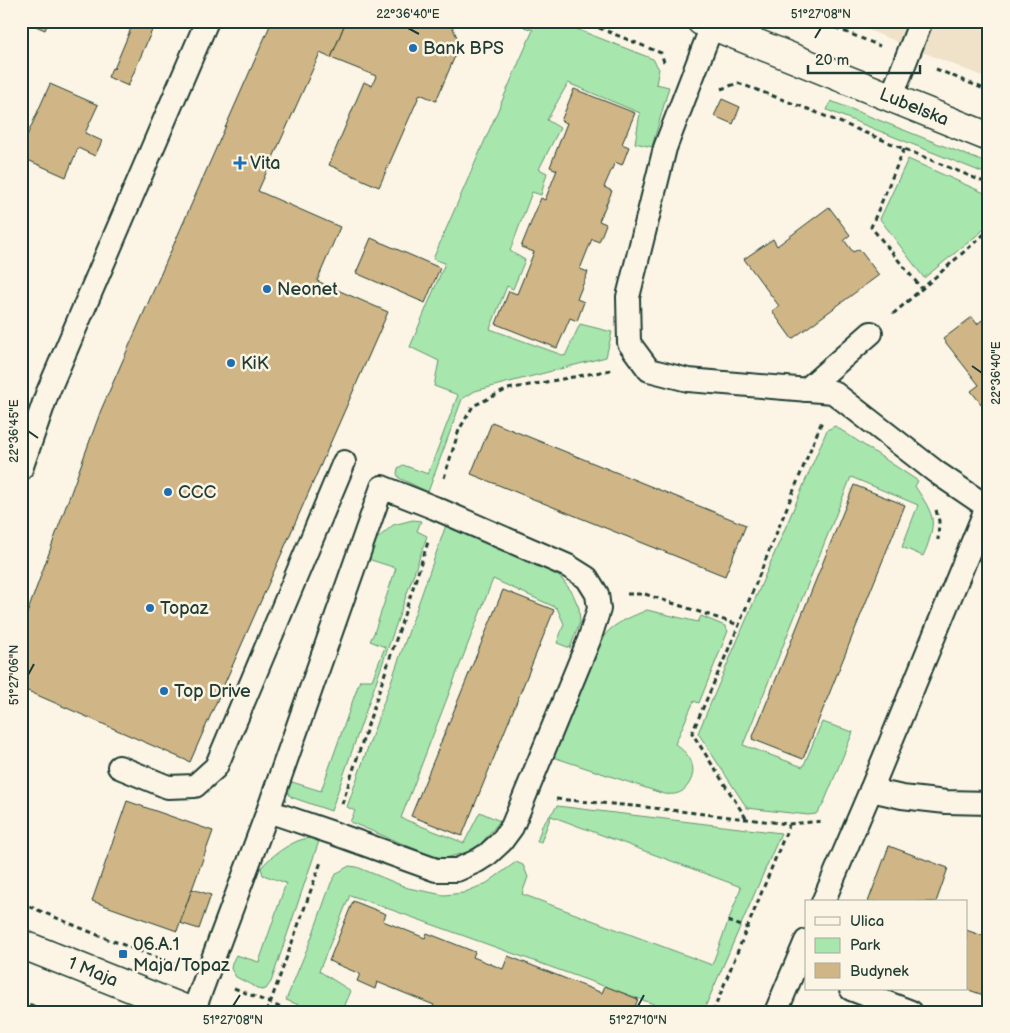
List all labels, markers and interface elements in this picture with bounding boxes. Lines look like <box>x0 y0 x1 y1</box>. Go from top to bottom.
text: 22°36'40"E <box>376 7 440 22</box>
text: 51°27'08"N <box>791 7 851 22</box>
place label: Bank BPS <box>423 38 504 59</box>
marker: Bank BPS <box>407 42 419 54</box>
scale bar <box>808 42 920 74</box>
text: 20 m <box>815 51 849 70</box>
street label: Lubelska <box>876 84 952 130</box>
place label: Vita <box>250 153 281 174</box>
marker: Vita <box>234 157 246 169</box>
place label: Neonet <box>277 279 338 300</box>
marker: Neonet <box>261 283 273 295</box>
text: 22°36'40"E <box>989 341 1004 405</box>
place label: KiK <box>241 353 269 374</box>
marker: KiK <box>225 357 237 369</box>
text: 22°36'45"E <box>7 399 22 463</box>
place label: CCC <box>178 482 217 503</box>
marker: CCC <box>162 486 174 498</box>
place label: Topaz <box>160 598 209 619</box>
marker: Topaz <box>144 602 156 614</box>
text: 51°27'06"N <box>7 645 22 705</box>
place label: Top Drive <box>174 681 251 702</box>
marker: Top Drive <box>158 685 170 697</box>
legend <box>805 900 968 990</box>
text: Ulica <box>850 912 884 931</box>
place label: 06.A.1 Maja/Topaz <box>133 934 230 976</box>
text: Park <box>850 936 881 955</box>
marker: 06.A.1 Maja/Topaz <box>117 948 129 960</box>
street label: 1 Maja <box>65 953 121 991</box>
text: Budynek <box>850 962 909 981</box>
text: 51°27'08"N <box>203 1013 263 1028</box>
text: 51°27'10"N <box>609 1013 667 1028</box>

